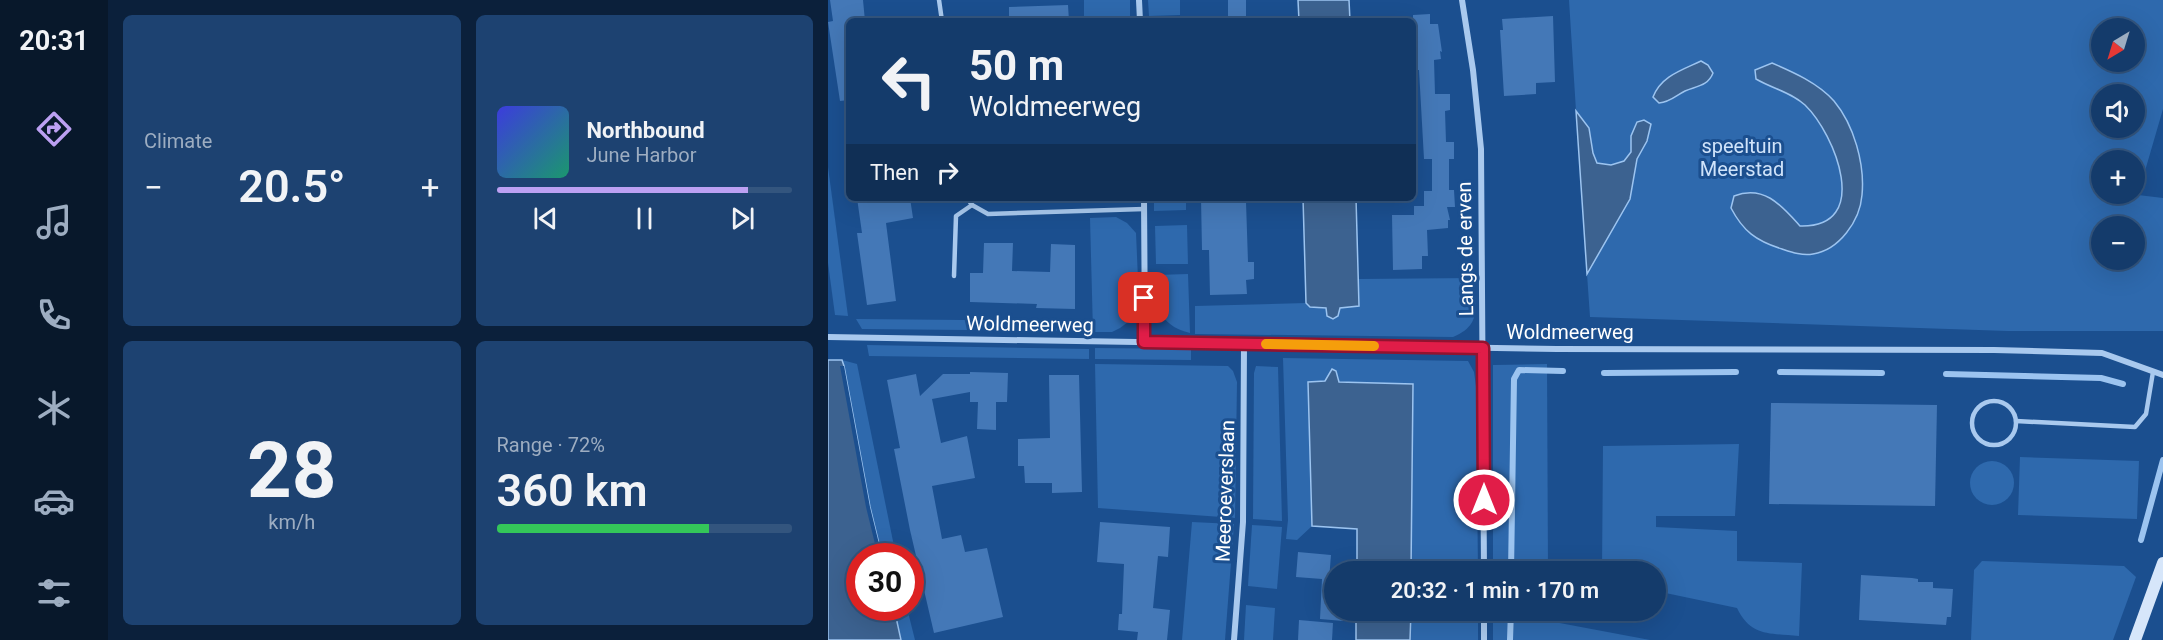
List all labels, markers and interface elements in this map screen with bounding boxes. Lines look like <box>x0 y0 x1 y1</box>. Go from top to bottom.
north arrow <box>2091 18 2145 72</box>
map controls <box>2091 18 2145 270</box>
text: 20:31 <box>19 25 89 57</box>
text: 50 m <box>969 41 1064 90</box>
icon: left <box>870 42 948 120</box>
button: sound <box>2091 84 2145 138</box>
text: Woldmeerweg <box>969 91 1141 123</box>
icon: directions <box>33 108 75 150</box>
text: Northbound <box>587 118 705 143</box>
text: Climate <box>144 129 212 153</box>
park label: speeltuin Meerstad <box>1700 134 1784 181</box>
text: June Harbor <box>587 143 697 167</box>
button: + <box>2091 150 2145 204</box>
icon: right <box>931 156 964 189</box>
text: 20.5° <box>238 160 345 213</box>
text: Then <box>870 160 919 185</box>
text: − <box>144 168 163 207</box>
text: + <box>421 168 440 207</box>
street label: Langs de erven <box>1452 181 1478 317</box>
icon: music <box>33 201 75 243</box>
icon: previous <box>529 202 562 235</box>
icon: pause <box>628 202 661 235</box>
icon: next <box>726 202 759 235</box>
button: − <box>2091 216 2145 270</box>
pin <box>1118 272 1169 323</box>
icon: arrive <box>1127 281 1160 314</box>
icon: phone <box>33 294 75 336</box>
street label: Woldmeerweg <box>966 311 1094 337</box>
street label: Woldmeerweg <box>1506 320 1634 344</box>
icon: climate <box>33 387 75 429</box>
street label: Meeroeverslaan <box>1211 420 1239 562</box>
text: 28 <box>247 425 337 516</box>
text: Range · 72% <box>497 433 605 457</box>
text: 360 km <box>497 464 648 517</box>
position arrow <box>1452 468 1516 532</box>
icon: car <box>33 480 75 522</box>
text: km/h <box>268 510 315 534</box>
speed limit sign: 30 <box>846 543 924 621</box>
icon: filters <box>33 572 75 614</box>
text: 20:32 · 1 min · 170 m <box>1391 578 1599 603</box>

